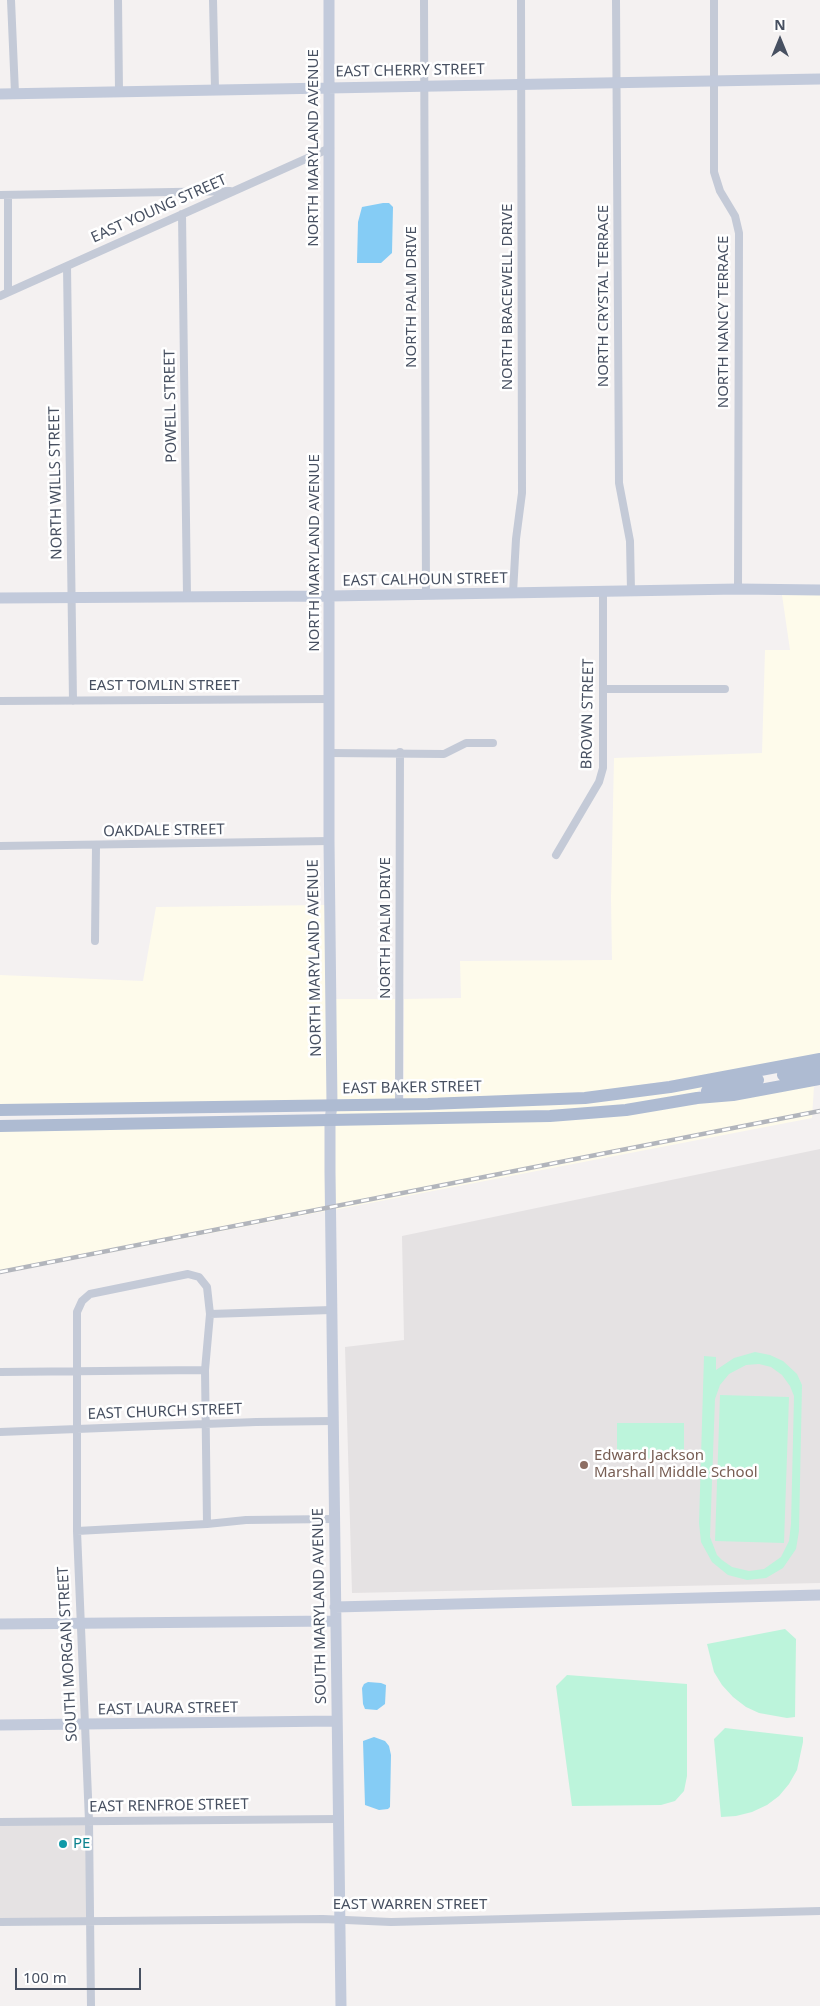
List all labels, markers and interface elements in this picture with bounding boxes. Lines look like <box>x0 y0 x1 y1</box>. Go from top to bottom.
north arrow <box>755 15 805 65</box>
text: N <box>774 15 786 34</box>
street label: NORTH MARYLAND AVENUE <box>305 49 323 247</box>
street label: EAST CHERRY STREET <box>335 61 485 81</box>
street label: EAST YOUNG STREET <box>88 171 230 247</box>
street label: NORTH BRACEWELL DRIVE <box>499 204 517 390</box>
street label: NORTH CRYSTAL TERRACE <box>595 205 613 387</box>
street label: NORTH PALM DRIVE <box>403 226 421 368</box>
street label: NORTH NANCY TERRACE <box>715 236 733 408</box>
street label: POWELL STREET <box>161 349 181 463</box>
street label: NORTH WILLS STREET <box>46 406 66 560</box>
street label: NORTH MARYLAND AVENUE <box>306 454 324 652</box>
street label: EAST CALHOUN STREET <box>342 570 508 590</box>
street label: BROWN STREET <box>578 658 598 770</box>
street label: EAST TOMLIN STREET <box>89 677 239 695</box>
street label: OAKDALE STREET <box>103 821 225 841</box>
street label: NORTH PALM DRIVE <box>377 857 395 999</box>
street label: NORTH MARYLAND AVENUE <box>304 859 326 1057</box>
street label: EAST BAKER STREET <box>342 1078 482 1098</box>
street label: EAST CHURCH STREET <box>87 1400 243 1424</box>
place label: Edward Jackson Marshall Middle School <box>594 1447 758 1482</box>
marker: Edward Jackson Marshall Middle School <box>578 1459 590 1471</box>
street label: SOUTH MARYLAND AVENUE <box>309 1508 331 1704</box>
street label: SOUTH MORGAN STREET <box>54 1566 82 1742</box>
street label: EAST LAURA STREET <box>98 1699 238 1719</box>
street label: EAST RENFROE STREET <box>89 1796 249 1816</box>
place label: PE <box>73 1835 90 1853</box>
marker: PE <box>57 1838 69 1850</box>
street label: EAST WARREN STREET <box>333 1896 487 1914</box>
scale bar <box>18 1958 144 1990</box>
text: 100 m <box>23 1967 67 1987</box>

